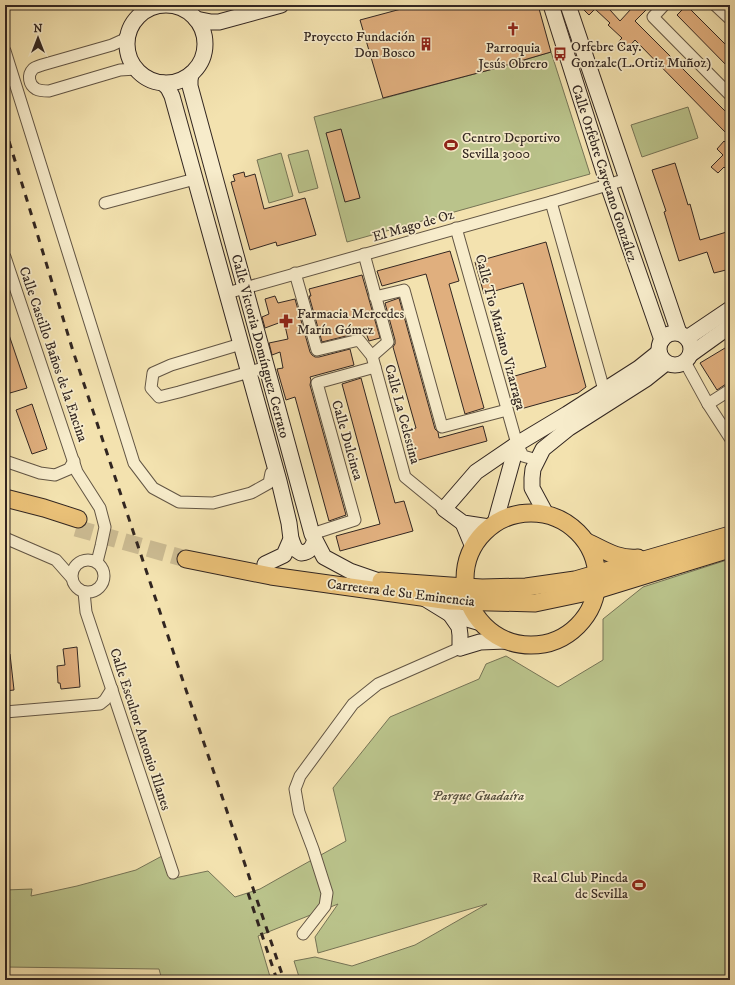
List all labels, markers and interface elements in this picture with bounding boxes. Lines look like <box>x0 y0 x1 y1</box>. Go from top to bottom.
north arrow <box>18 18 58 58</box>
church icon: Parroquia Jesús Obrero <box>505 21 521 37</box>
text: N <box>33 22 43 36</box>
place label: Proyecto Fundación Don Bosco <box>303 28 416 62</box>
building icon: Proyecto Fundación Don Bosco <box>418 36 434 52</box>
place label: Orfebre Cay. Gonzale(L.Ortiz Muñoz) <box>571 38 711 72</box>
place label: Parroquia Jesús Obrero <box>476 39 548 73</box>
bus stop icon: Orfebre Cay. Gonzale(L.Ortiz Muñoz) <box>552 46 568 62</box>
street label: Calle Orfebre Cayetano González <box>567 82 641 264</box>
place label: Centro Deportivo Sevilla 3000 <box>462 129 560 163</box>
sports icon: Centro Deportivo Sevilla 3000 <box>443 137 459 153</box>
street label: El Mago de Oz <box>370 206 456 246</box>
street label: Calle Victoria Domínguez Cerrato <box>227 252 293 440</box>
street label: Calle Tio Mariano Vizarraga <box>471 252 530 412</box>
street label: Calle Castillo Baños de la Encina <box>15 264 92 444</box>
place label: Farmacia Mercedes Marín Gómez <box>297 305 405 339</box>
pharmacy icon: Farmacia Mercedes Marín Gómez <box>278 313 294 329</box>
street label: Calle La Celestina <box>380 362 424 466</box>
street label: Calle Dulcinea <box>327 398 367 482</box>
street label: Carretera de Su Eminencia <box>326 575 476 611</box>
street label: Calle Escultor Antonio Illanes <box>105 646 175 813</box>
park label: Parque Guadaíra <box>432 787 524 805</box>
place label: Real Club Pineda de Sevilla <box>532 869 628 903</box>
sports icon: Real Club Pineda de Sevilla <box>631 877 647 893</box>

